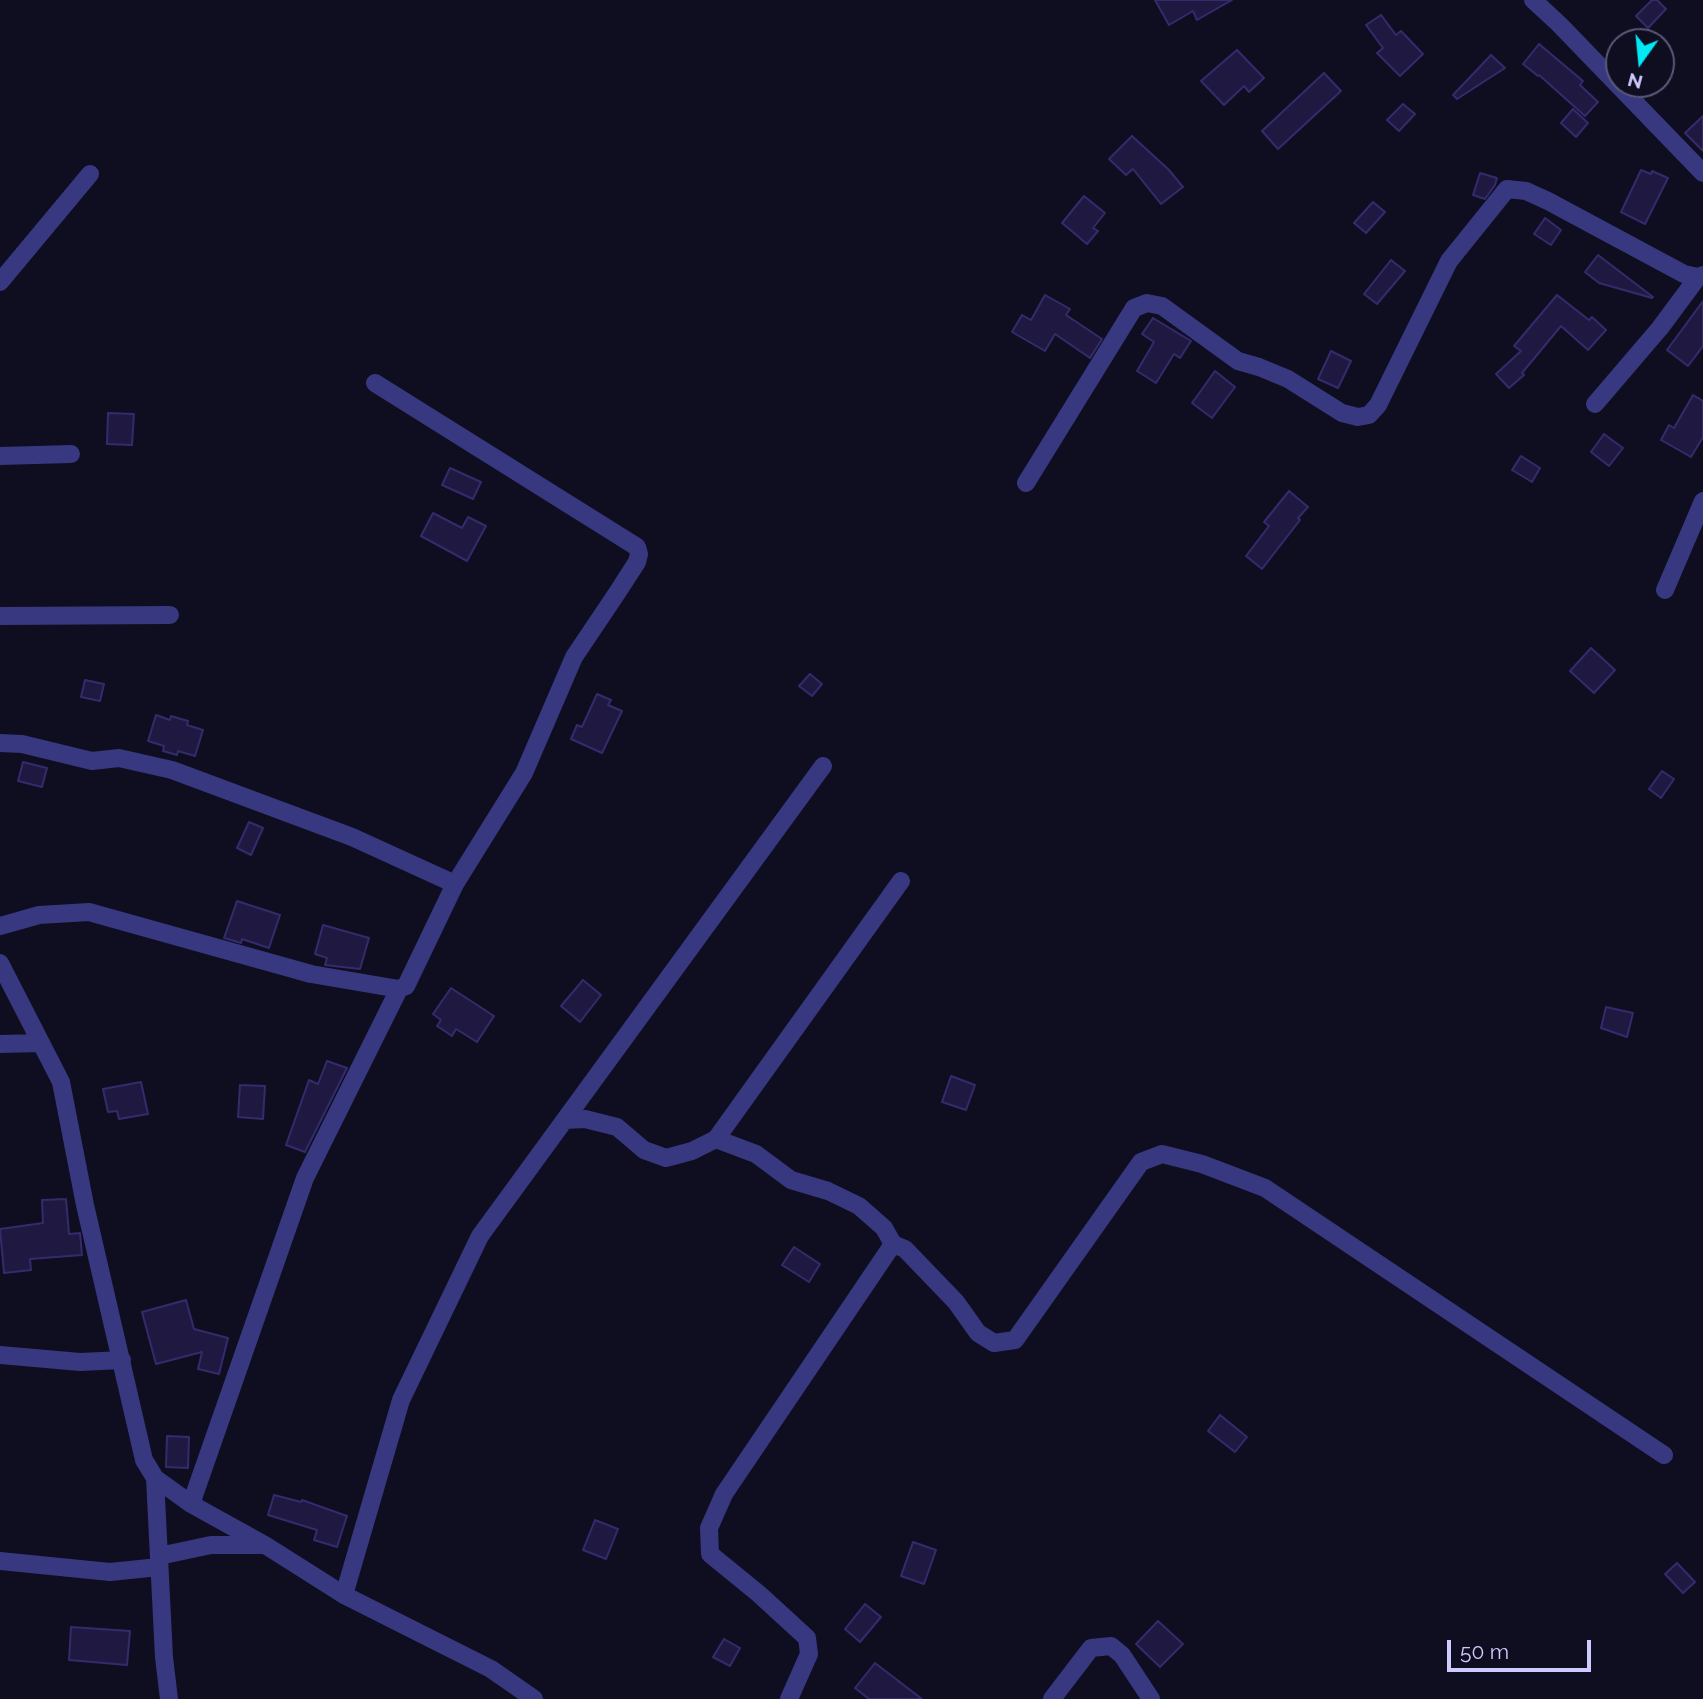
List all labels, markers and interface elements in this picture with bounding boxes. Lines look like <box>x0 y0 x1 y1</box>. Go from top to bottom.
north arrow <box>1605 28 1675 98</box>
text: N <box>1625 69 1645 94</box>
scale bar <box>1451 1626 1594 1670</box>
text: 50 m <box>1460 1639 1509 1664</box>

